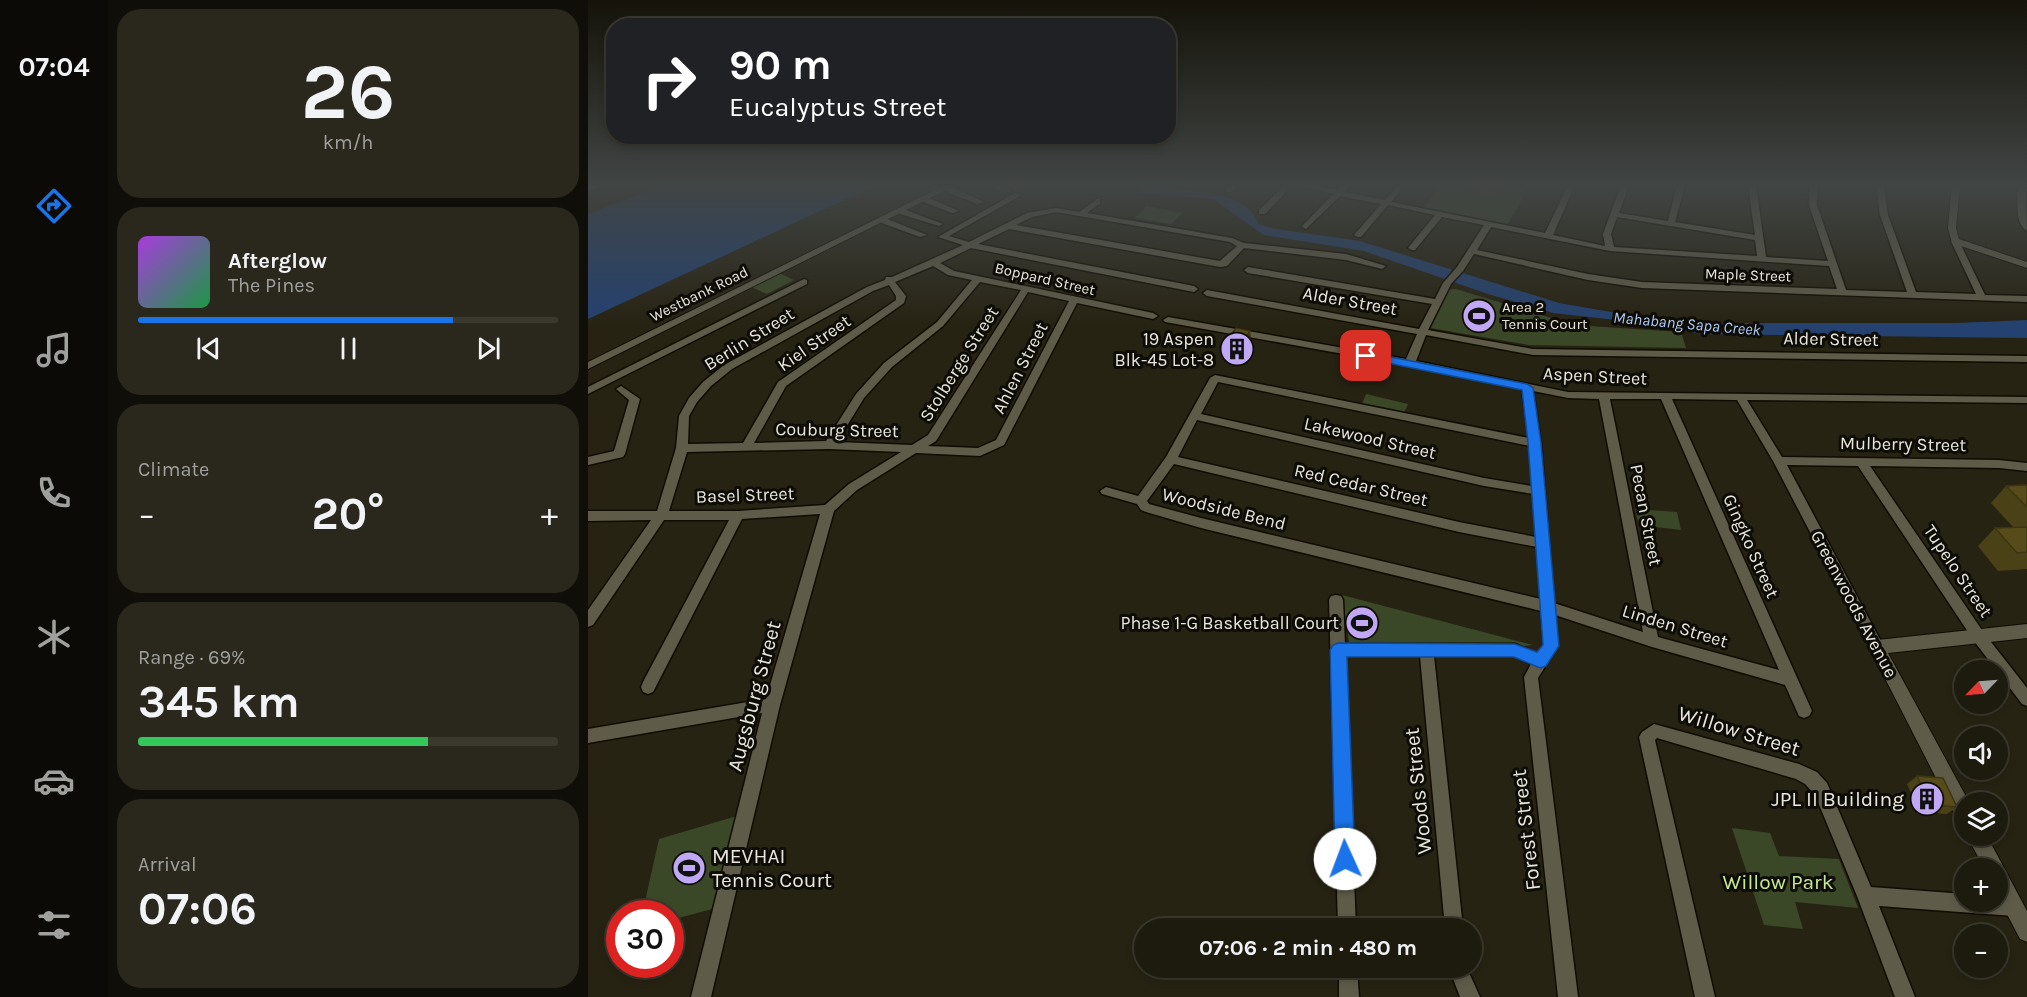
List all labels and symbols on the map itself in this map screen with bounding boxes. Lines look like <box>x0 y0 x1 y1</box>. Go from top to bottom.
street label: Boppard Street <box>993 259 1097 299</box>
street label: Westbank Road <box>647 262 751 326</box>
street label: Maple Street <box>1705 264 1792 286</box>
street label: Alder Street <box>1301 282 1399 320</box>
sports icon: Area 2 Tennis Court <box>1461 298 1497 334</box>
place label: Area 2 Tennis Court <box>1502 298 1588 333</box>
street label: Stolberge Street <box>915 302 1003 426</box>
street label: Berlin Street <box>700 303 798 375</box>
water label: Mahabang Sapa Creek <box>1612 308 1762 339</box>
street label: Kiel Street <box>773 310 855 376</box>
street label: Ahlen Street <box>987 318 1053 418</box>
street label: Alder Street <box>1783 327 1879 351</box>
place label: 19 Aspen Blk-45 Lot-8 <box>1115 328 1214 371</box>
pin <box>1340 330 1391 381</box>
building icon: 19 Aspen Blk-45 Lot-8 <box>1219 331 1255 367</box>
street label: Aspen Street <box>1542 362 1648 390</box>
street label: Lakewood Street <box>1302 412 1438 464</box>
street label: Couburg Street <box>775 418 899 442</box>
street label: Mulberry Street <box>1840 432 1967 456</box>
street label: Red Cedar Street <box>1292 459 1430 511</box>
street label: Pecan Street <box>1625 462 1667 568</box>
street label: Basel Street <box>695 482 795 508</box>
street label: Woodside Bend <box>1160 483 1288 535</box>
street label: Gingko Street <box>1718 491 1784 602</box>
street label: Tupelo Street <box>1919 520 1997 622</box>
street label: Greenwoods Avenue <box>1806 527 1902 681</box>
street label: Linden Street <box>1620 600 1731 653</box>
sports icon: Phase 1-G Basketball Court <box>1344 605 1380 641</box>
place label: Phase 1-G Basketball Court <box>1121 612 1339 634</box>
street label: Augsburg Street <box>722 618 786 774</box>
north arrow <box>1954 660 2008 714</box>
street label: Willow Street <box>1675 701 1803 761</box>
street label: Woods Street <box>1399 726 1437 855</box>
street label: Forest Street <box>1507 768 1545 892</box>
building icon: JPL II Building <box>1909 781 1945 817</box>
place label: JPL II Building <box>1771 787 1904 811</box>
position arrow <box>1313 827 1377 891</box>
place label: MEVHAI Tennis Court <box>712 844 832 892</box>
sports icon: MEVHAI Tennis Court <box>671 850 707 886</box>
park label: Willow Park <box>1722 870 1834 894</box>
speed limit sign: 30 <box>606 900 684 978</box>

